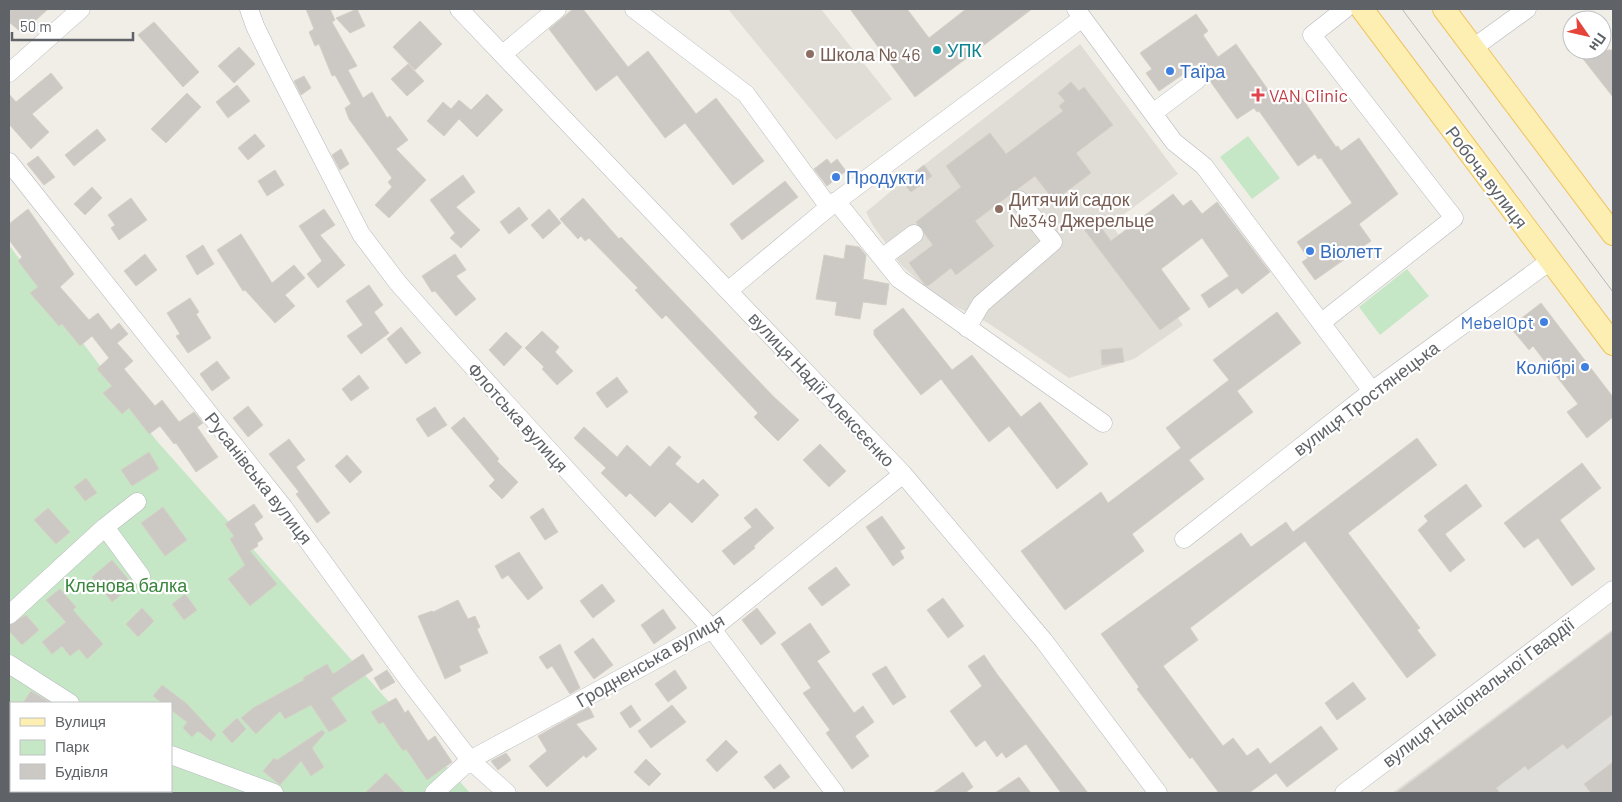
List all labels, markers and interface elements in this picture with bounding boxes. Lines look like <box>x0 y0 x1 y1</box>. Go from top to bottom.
scale bar <box>12 10 134 42</box>
north arrow <box>1562 10 1612 60</box>
text: 50 m <box>20 17 52 35</box>
text: Пн <box>1586 30 1610 55</box>
place label: УПК <box>947 39 982 61</box>
place label: Школа № 46 <box>820 43 920 65</box>
marker: УПК <box>931 44 943 56</box>
marker: Школа № 46 <box>804 48 816 60</box>
place label: Таїра <box>1180 60 1226 82</box>
marker: Таїра <box>1164 65 1176 77</box>
place label: VAN Clinic <box>1269 84 1348 106</box>
marker: VAN Clinic <box>1251 88 1265 102</box>
street label: Робоча вулиця <box>1441 121 1533 233</box>
place label: Продукти <box>846 166 924 188</box>
marker: Продукти <box>830 171 842 183</box>
place label: Дитячий садок №349 Джерельце <box>1009 188 1154 231</box>
marker: Дитячий садок №349 Джерельце <box>993 203 1005 215</box>
place label: Віолетт <box>1320 240 1382 262</box>
marker: Віолетт <box>1304 245 1316 257</box>
street label: вулиця Надії Алексєєнко <box>744 307 900 471</box>
place label: MebelOpt <box>1460 311 1534 333</box>
marker: MebelOpt <box>1538 316 1550 328</box>
street label: вулиця Тростянецька <box>1289 335 1444 460</box>
place label: Колібрі <box>1516 356 1575 378</box>
street label: Флотська вулиця <box>463 358 573 476</box>
marker: Колібрі <box>1579 361 1591 373</box>
street label: Русанівська вулиця <box>201 407 317 549</box>
park label: Кленова балка <box>65 574 188 596</box>
street label: Гродненська вулиця <box>572 609 728 711</box>
street label: вулиця Національної Гвардії <box>1378 613 1578 771</box>
legend <box>10 702 172 792</box>
text: Вулиця <box>55 712 106 730</box>
text: Парк <box>55 737 89 755</box>
text: Будівля <box>55 762 108 780</box>

